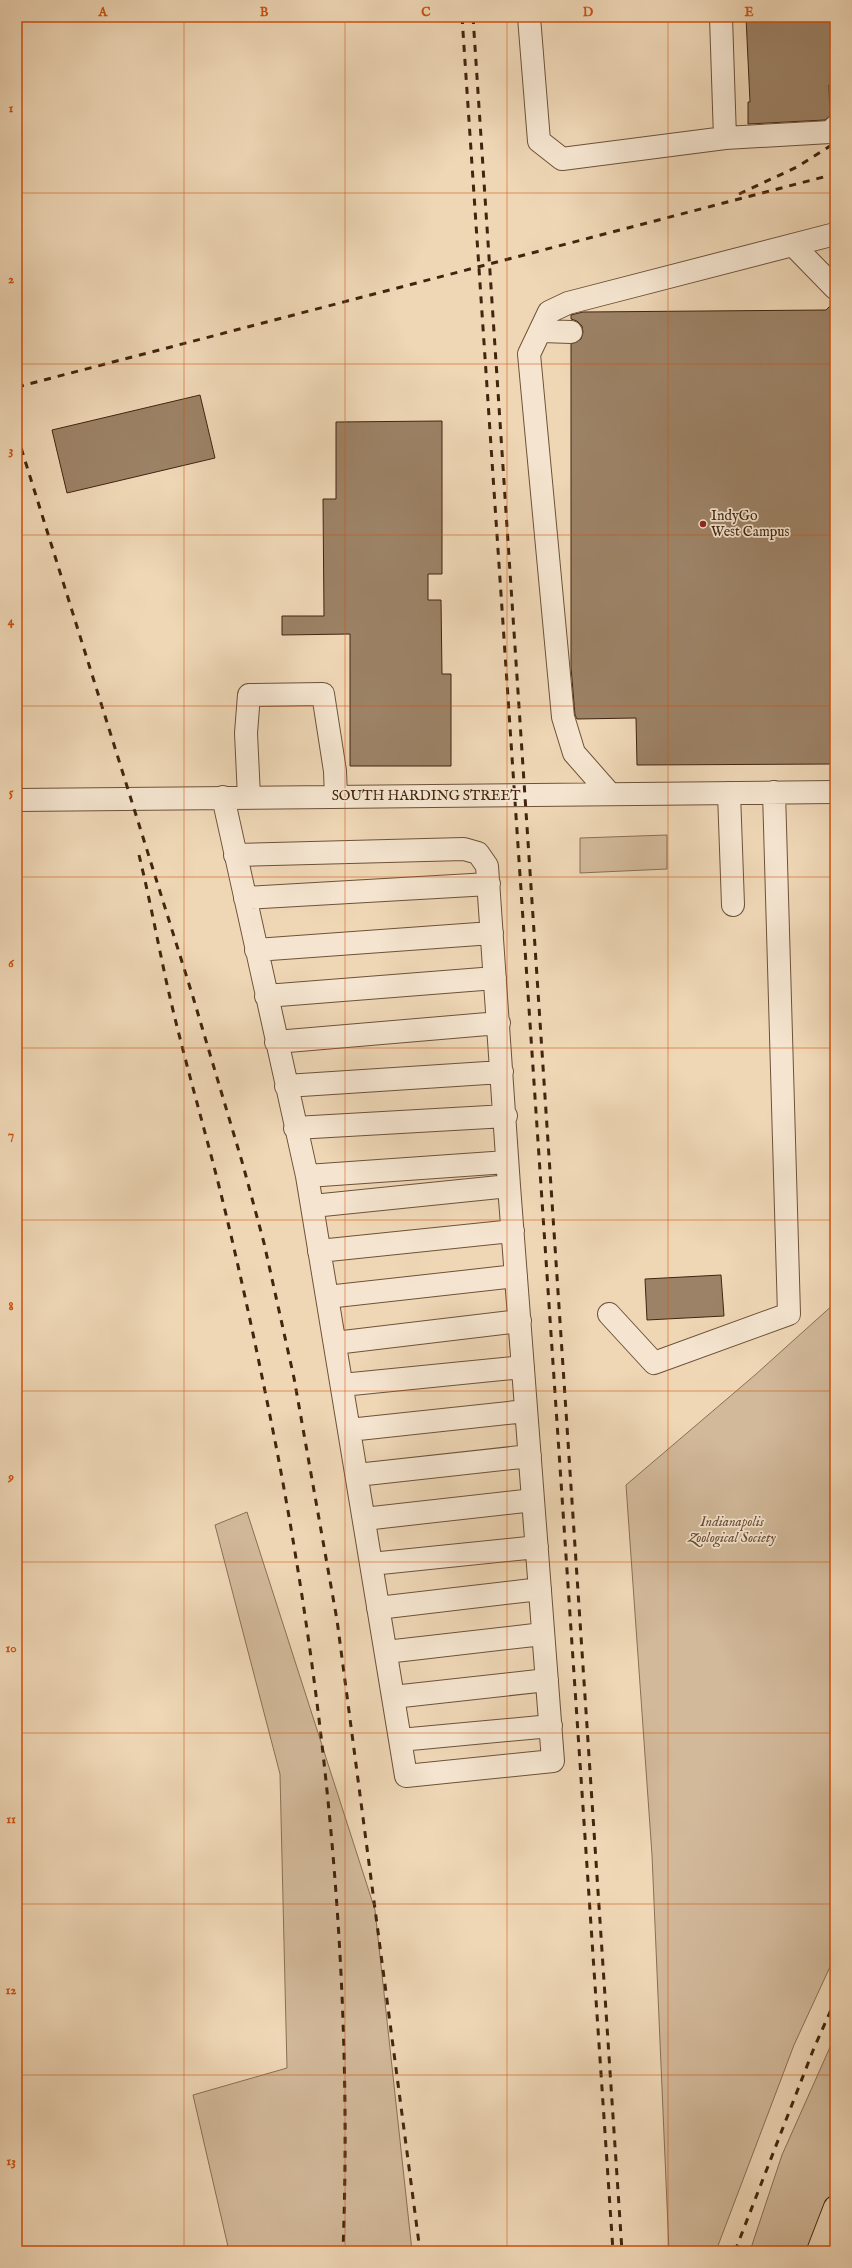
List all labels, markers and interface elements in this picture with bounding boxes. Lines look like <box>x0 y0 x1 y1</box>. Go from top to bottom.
text: A <box>98 4 109 21</box>
text: B <box>260 4 269 21</box>
text: C <box>421 4 431 21</box>
text: D <box>583 4 594 21</box>
text: E <box>744 4 754 21</box>
text: 1 <box>9 100 14 117</box>
text: 2 <box>8 271 14 288</box>
text: 3 <box>9 442 14 459</box>
place label: IndyGo West Campus <box>711 507 790 541</box>
marker: IndyGo West Campus <box>698 519 708 529</box>
text: 4 <box>8 613 15 630</box>
text: 5 <box>9 784 14 801</box>
street label: SOUTH HARDING STREET <box>332 787 521 805</box>
text: 6 <box>8 955 14 972</box>
text: 7 <box>8 1127 14 1144</box>
text: 8 <box>8 1298 14 1315</box>
text: 9 <box>7 1469 14 1486</box>
park label: Indianapolis Zoological Society <box>687 1513 777 1548</box>
text: 10 <box>5 1640 17 1657</box>
text: 11 <box>6 1811 16 1828</box>
text: 12 <box>6 1982 16 1999</box>
text: 13 <box>6 2153 16 2170</box>

